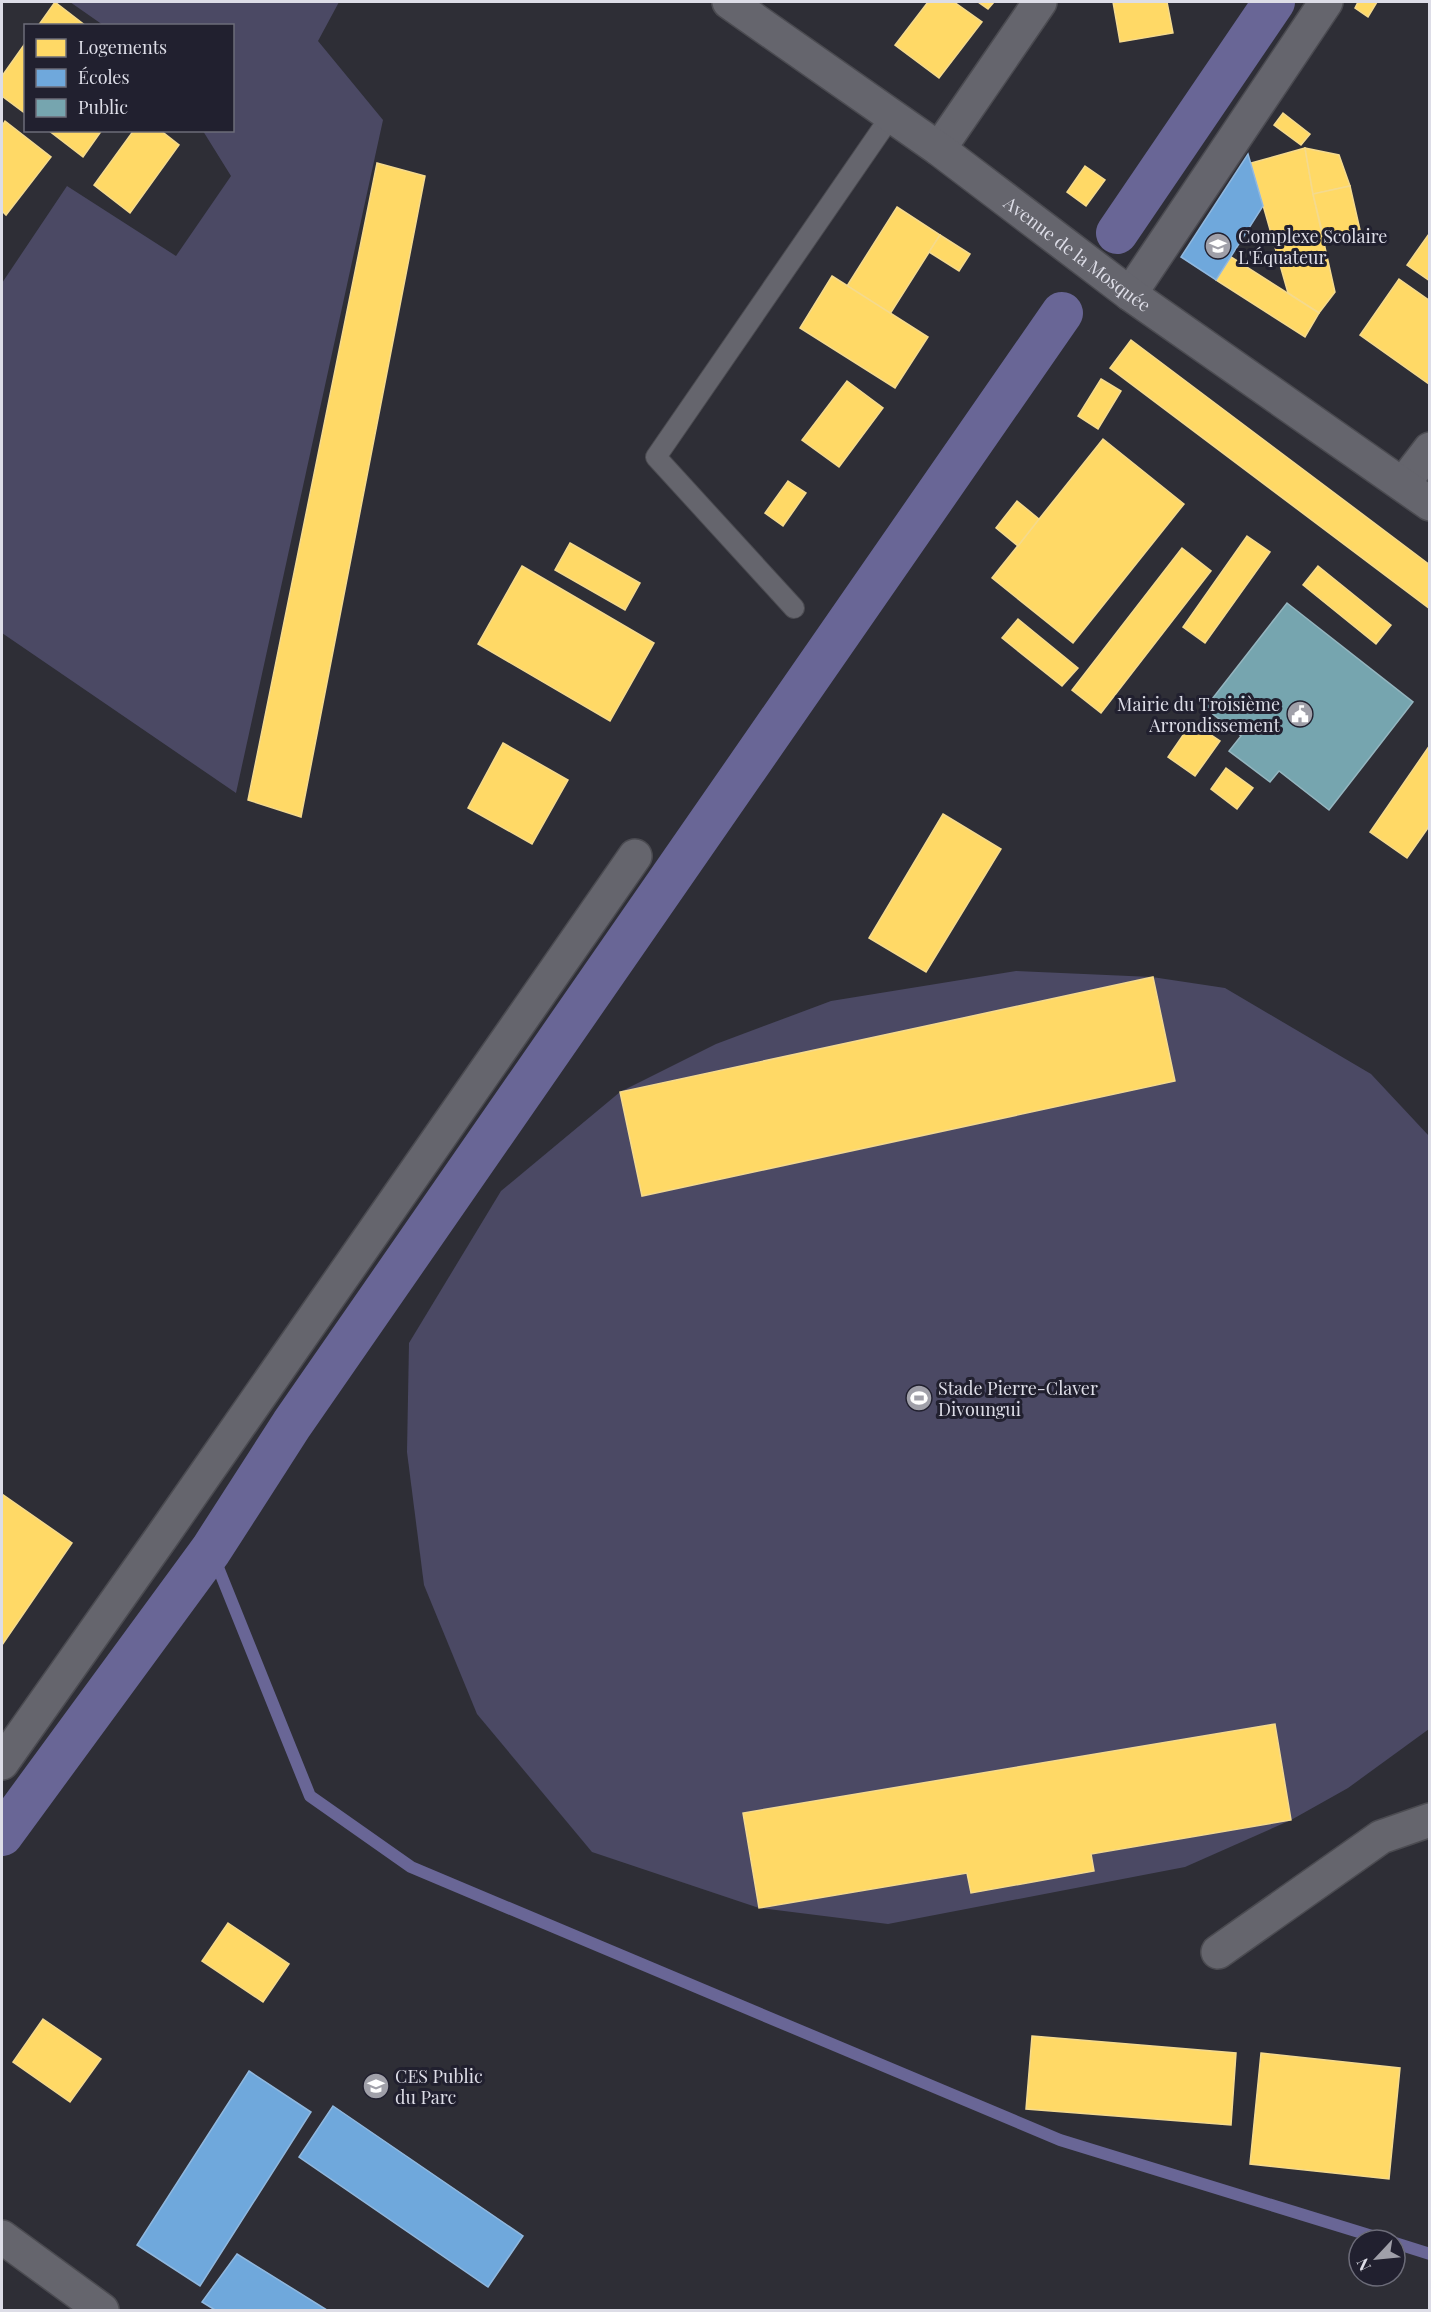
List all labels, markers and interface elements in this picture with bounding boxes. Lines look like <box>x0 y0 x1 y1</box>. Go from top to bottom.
legend <box>24 24 234 132</box>
text: Logements <box>78 35 167 59</box>
text: Écoles <box>78 65 130 89</box>
text: Public <box>78 95 128 119</box>
street label: Avenue de la Mosquée <box>998 190 1156 317</box>
place label: Complexe Scolaire L'Équateur <box>1238 224 1387 269</box>
school or university icon: Complexe Scolaire L'Équateur <box>1203 231 1233 261</box>
place label: Mairie du Troisième Arrondissement <box>1117 692 1281 737</box>
public building icon: Mairie du Troisième Arrondissement <box>1285 699 1315 729</box>
place label: Stade Pierre-Claver Divoungui <box>938 1376 1098 1421</box>
sports icon: Stade Pierre-Claver Divoungui <box>904 1383 934 1413</box>
place label: CES Public du Parc <box>395 2064 483 2109</box>
school or university icon: CES Public du Parc <box>361 2071 391 2101</box>
north arrow <box>1347 2228 1407 2288</box>
text: N <box>1351 2255 1375 2275</box>

